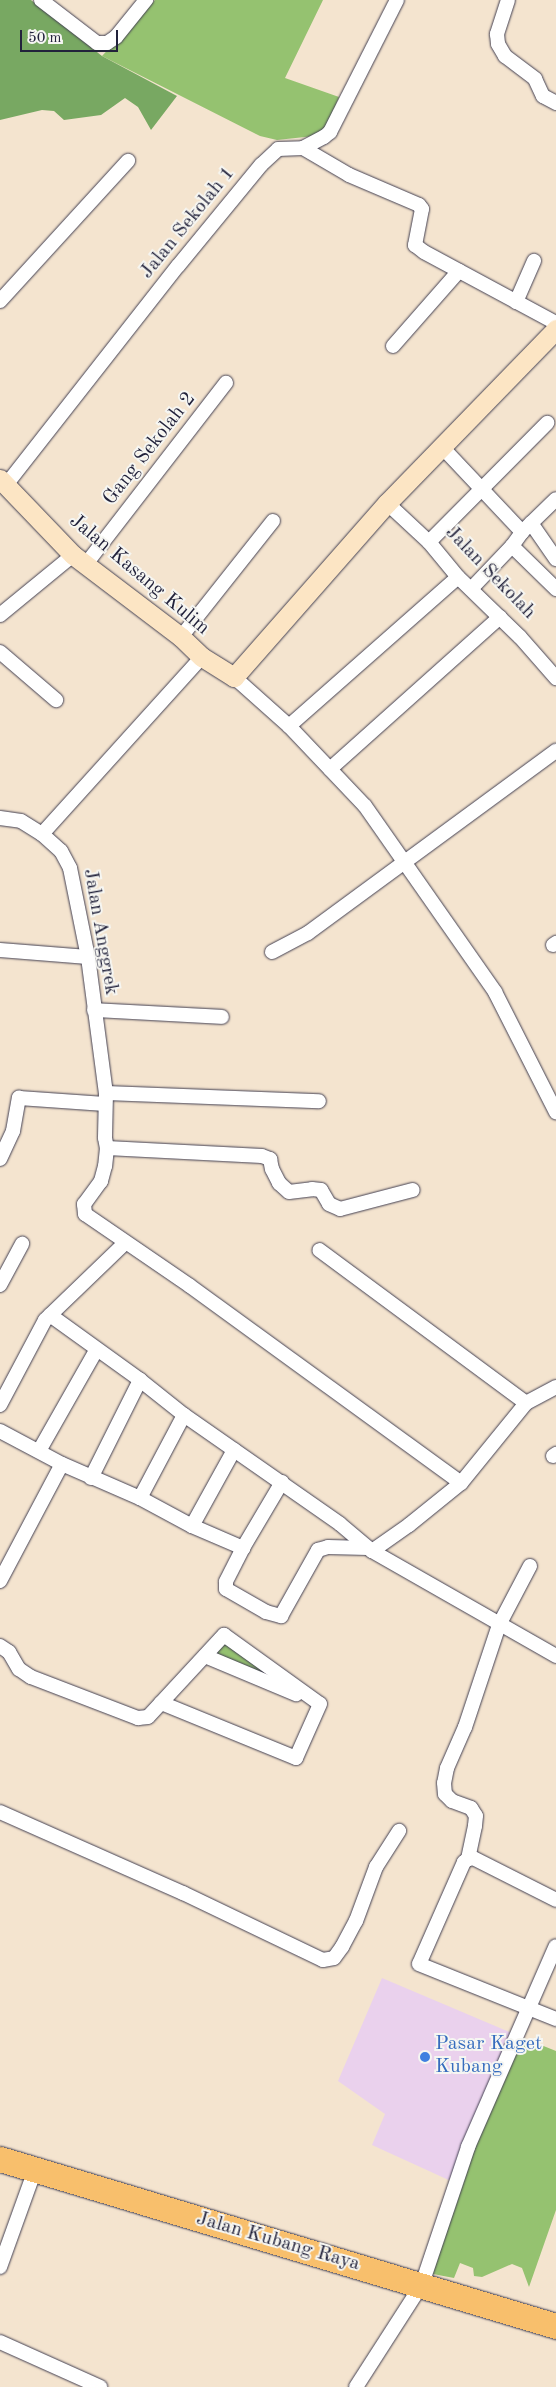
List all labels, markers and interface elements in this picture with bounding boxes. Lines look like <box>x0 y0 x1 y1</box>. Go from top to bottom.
scale bar <box>22 20 120 52</box>
text: 50 m <box>28 31 62 46</box>
street label: Jalan Sekolah 1 <box>135 162 241 284</box>
street label: Gang Sekolah 2 <box>98 388 202 510</box>
street label: Jalan Kasang Kulim <box>64 509 214 641</box>
street label: Jalan Sekolah <box>440 521 540 625</box>
street label: Jalan Anggrek <box>77 867 123 997</box>
place label: Pasar Kaget Kubang <box>435 2033 542 2080</box>
marker: Pasar Kaget Kubang <box>419 2051 431 2063</box>
street label: Jalan Kubang Raya <box>193 2207 363 2277</box>

